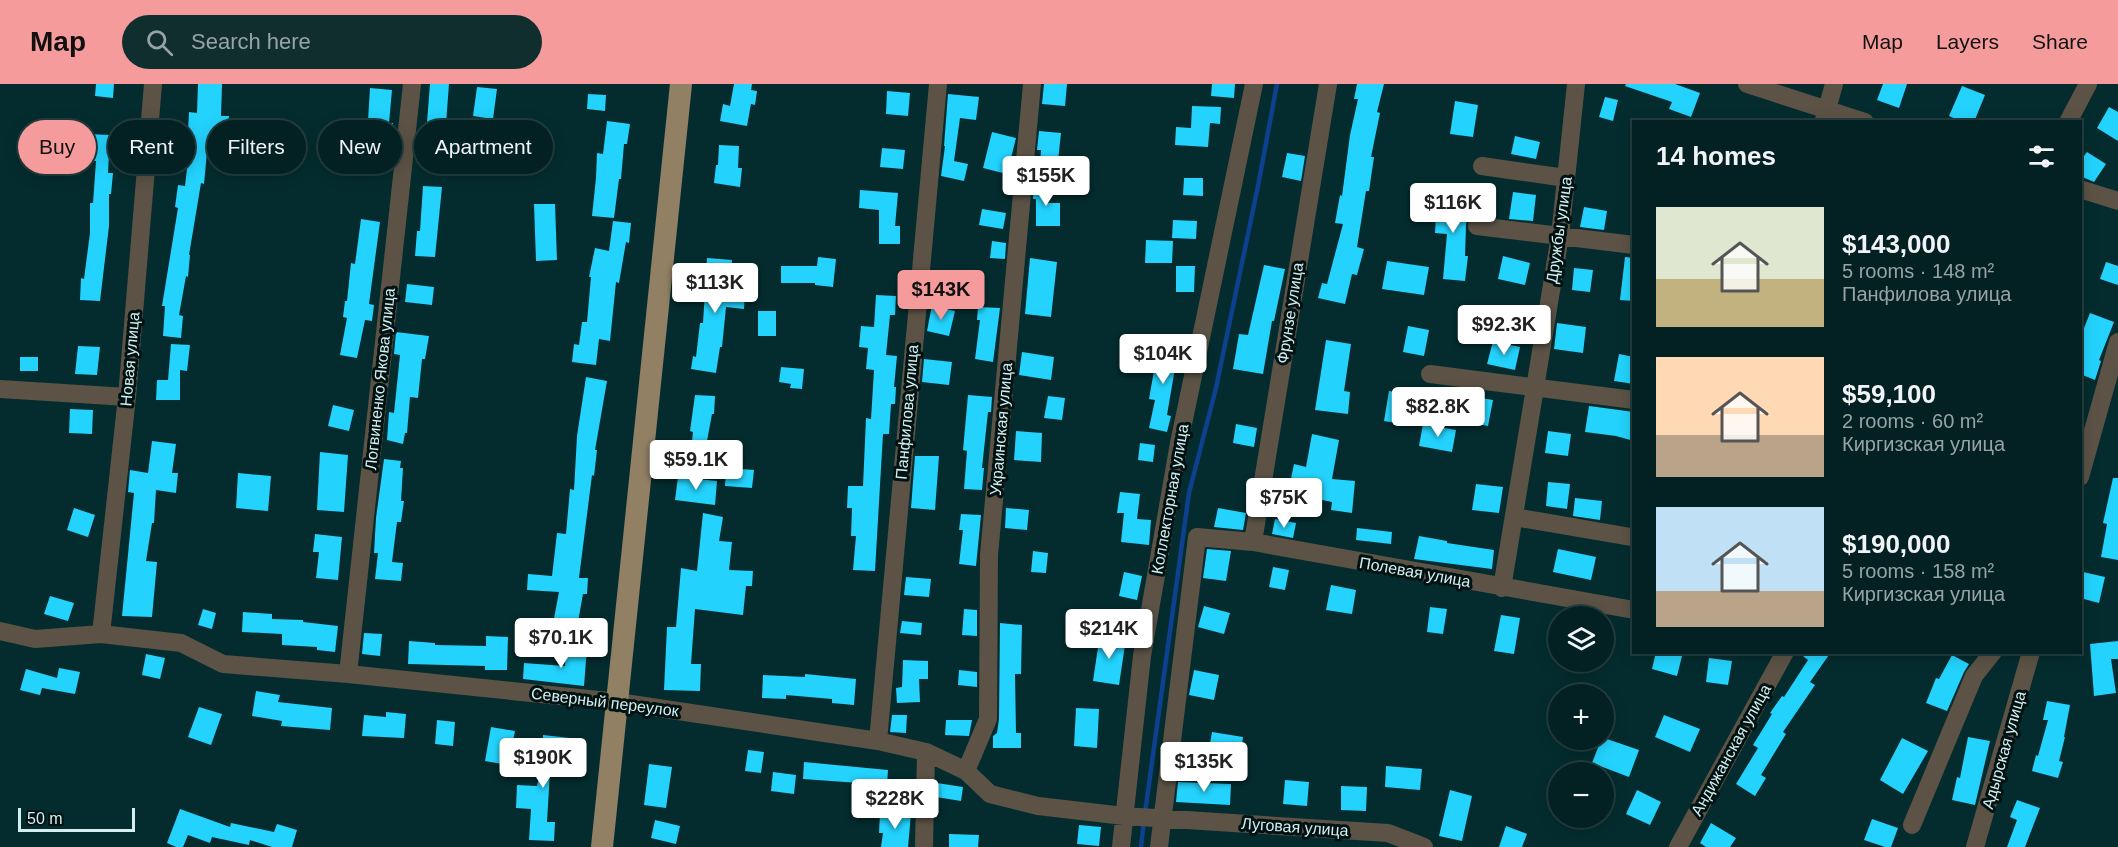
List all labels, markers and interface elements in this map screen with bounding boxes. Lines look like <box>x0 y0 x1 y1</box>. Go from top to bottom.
search box <box>122 15 542 69</box>
text: Map <box>30 26 86 57</box>
icon: search <box>143 26 176 59</box>
text: Search here <box>191 29 311 54</box>
text: Map <box>1862 30 1903 53</box>
text: Layers <box>1936 30 1999 53</box>
text: Share <box>2032 30 2088 53</box>
chip: Buy <box>18 120 96 174</box>
chip: Rent <box>108 120 195 174</box>
chip: Filters <box>207 120 306 174</box>
chip: New <box>318 120 402 174</box>
chip: Apartment <box>414 120 553 174</box>
icon: filters <box>2025 140 2058 173</box>
text: 14 homes <box>1656 141 1776 171</box>
pin: $155K <box>1004 156 1088 207</box>
text: $155K <box>1017 164 1075 186</box>
street label: Дружбы улица <box>1543 175 1575 285</box>
pin: $116K <box>1411 183 1495 234</box>
text: $116K <box>1424 191 1482 213</box>
text: $143,000 <box>1842 229 1950 259</box>
icon: home <box>1704 231 1776 303</box>
text: 5 rooms · 148 m² <box>1842 260 1994 282</box>
street label: Фрунзе улица <box>1274 261 1306 365</box>
pin: $113K <box>673 263 757 314</box>
pin: $143K <box>899 270 983 321</box>
text: $113K <box>686 271 744 293</box>
text: $143K <box>912 278 970 300</box>
text: Панфилова улица <box>1842 283 2011 305</box>
street label: Логвиненко Якова улица <box>362 287 398 471</box>
pin: $92.3K <box>1455 305 1553 356</box>
street label: Новая улица <box>117 311 143 407</box>
text: $92.3K <box>1472 313 1536 335</box>
pin: $104K <box>1121 334 1205 385</box>
text: $104K <box>1134 342 1192 364</box>
street label: Панфилова улица <box>893 344 921 480</box>
street label: Украинская улица <box>987 362 1015 496</box>
text: $59,100 <box>1842 379 1936 409</box>
icon: home <box>1704 381 1776 453</box>
pin: $82.8K <box>1389 387 1487 438</box>
text: $82.8K <box>1406 395 1470 417</box>
text: 2 rooms · 60 m² <box>1842 410 1983 432</box>
street label: Коллекторная улица <box>1148 422 1192 576</box>
text: Киргизская улица <box>1842 433 2005 455</box>
pin: $59.1K <box>647 440 745 491</box>
text: $59.1K <box>664 448 728 470</box>
pin: $75K <box>1248 478 1320 529</box>
text: $75K <box>1260 486 1308 508</box>
text: $190,000 <box>1842 529 1950 559</box>
icon: home <box>1704 531 1776 603</box>
street label: Полевая улица <box>1358 554 1472 590</box>
text: 5 rooms · 158 m² <box>1842 560 1994 582</box>
text: Киргизская улица <box>1842 583 2005 605</box>
map controls <box>1548 606 1614 828</box>
button: layers <box>1548 606 1614 672</box>
pin: $214K <box>1067 609 1151 660</box>
text: $214K <box>1080 617 1138 639</box>
pin: $70.1K <box>512 618 610 669</box>
text: $70.1K <box>529 626 593 648</box>
street label: Андижанская улица <box>1688 681 1774 819</box>
button: + <box>1548 684 1614 750</box>
street label: Северный переулок <box>530 685 681 720</box>
street label: Адырская улица <box>1979 689 2029 811</box>
pin: $190K <box>501 738 585 789</box>
pin: $135K <box>1162 742 1246 793</box>
text: $190K <box>514 746 572 768</box>
text: $135K <box>1175 750 1233 772</box>
button: − <box>1548 762 1614 828</box>
pin: $228K <box>853 779 937 830</box>
text: $228K <box>866 787 924 809</box>
scale bar <box>18 805 135 832</box>
text: 50 m <box>27 810 63 827</box>
street label: Луговая улица <box>1241 815 1349 839</box>

